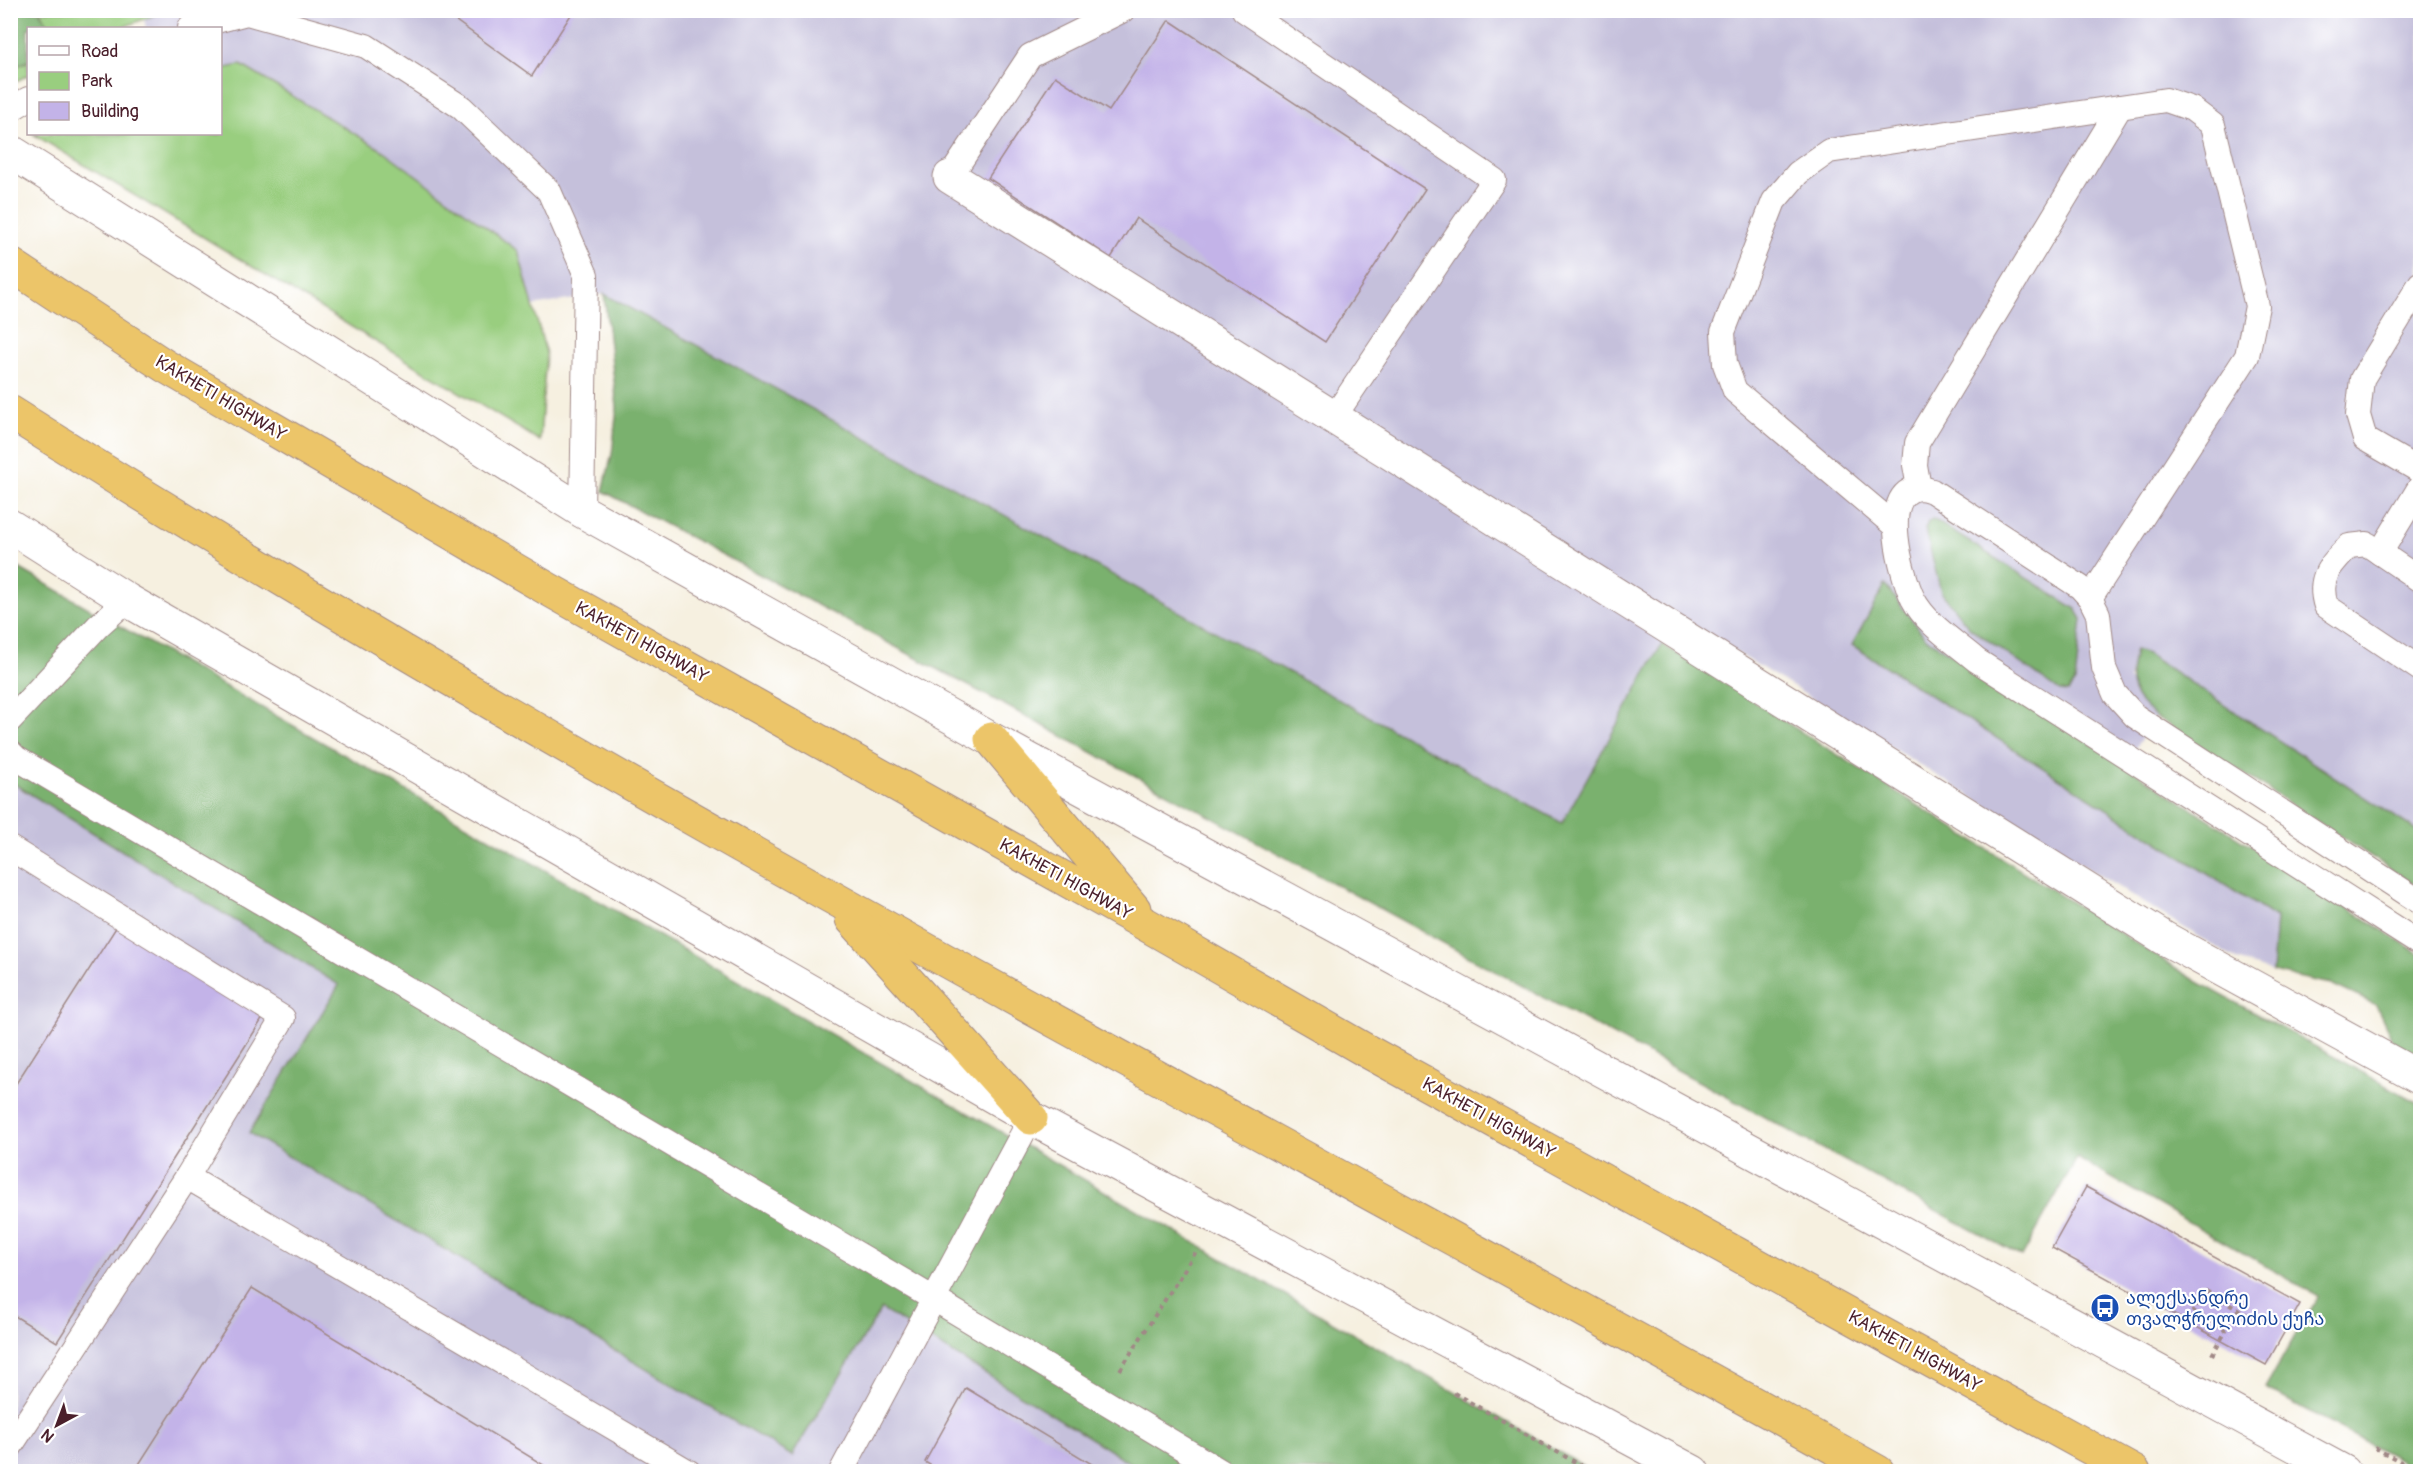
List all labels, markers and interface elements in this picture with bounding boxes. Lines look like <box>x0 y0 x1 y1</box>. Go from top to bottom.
legend <box>27 27 222 135</box>
text: Road <box>81 40 118 63</box>
text: Park <box>81 70 113 93</box>
text: Building <box>81 100 139 123</box>
street label: KAKHETI HIGHWAY <box>151 350 291 447</box>
street label: KAKHETI HIGHWAY <box>571 596 713 689</box>
street label: KAKHETI HIGHWAY <box>995 833 1137 926</box>
street label: KAKHETI HIGHWAY <box>1418 1072 1560 1165</box>
place label: ალექსანდრე თვალჭრელიძის ქუჩა <box>2126 1287 2324 1331</box>
bus stop icon: ალექსანდრე თვალჭრელიძის ქუჩა <box>2089 1292 2121 1324</box>
street label: KAKHETI HIGHWAY <box>1844 1305 1986 1398</box>
north arrow <box>27 1395 87 1455</box>
text: N <box>37 1424 58 1447</box>

